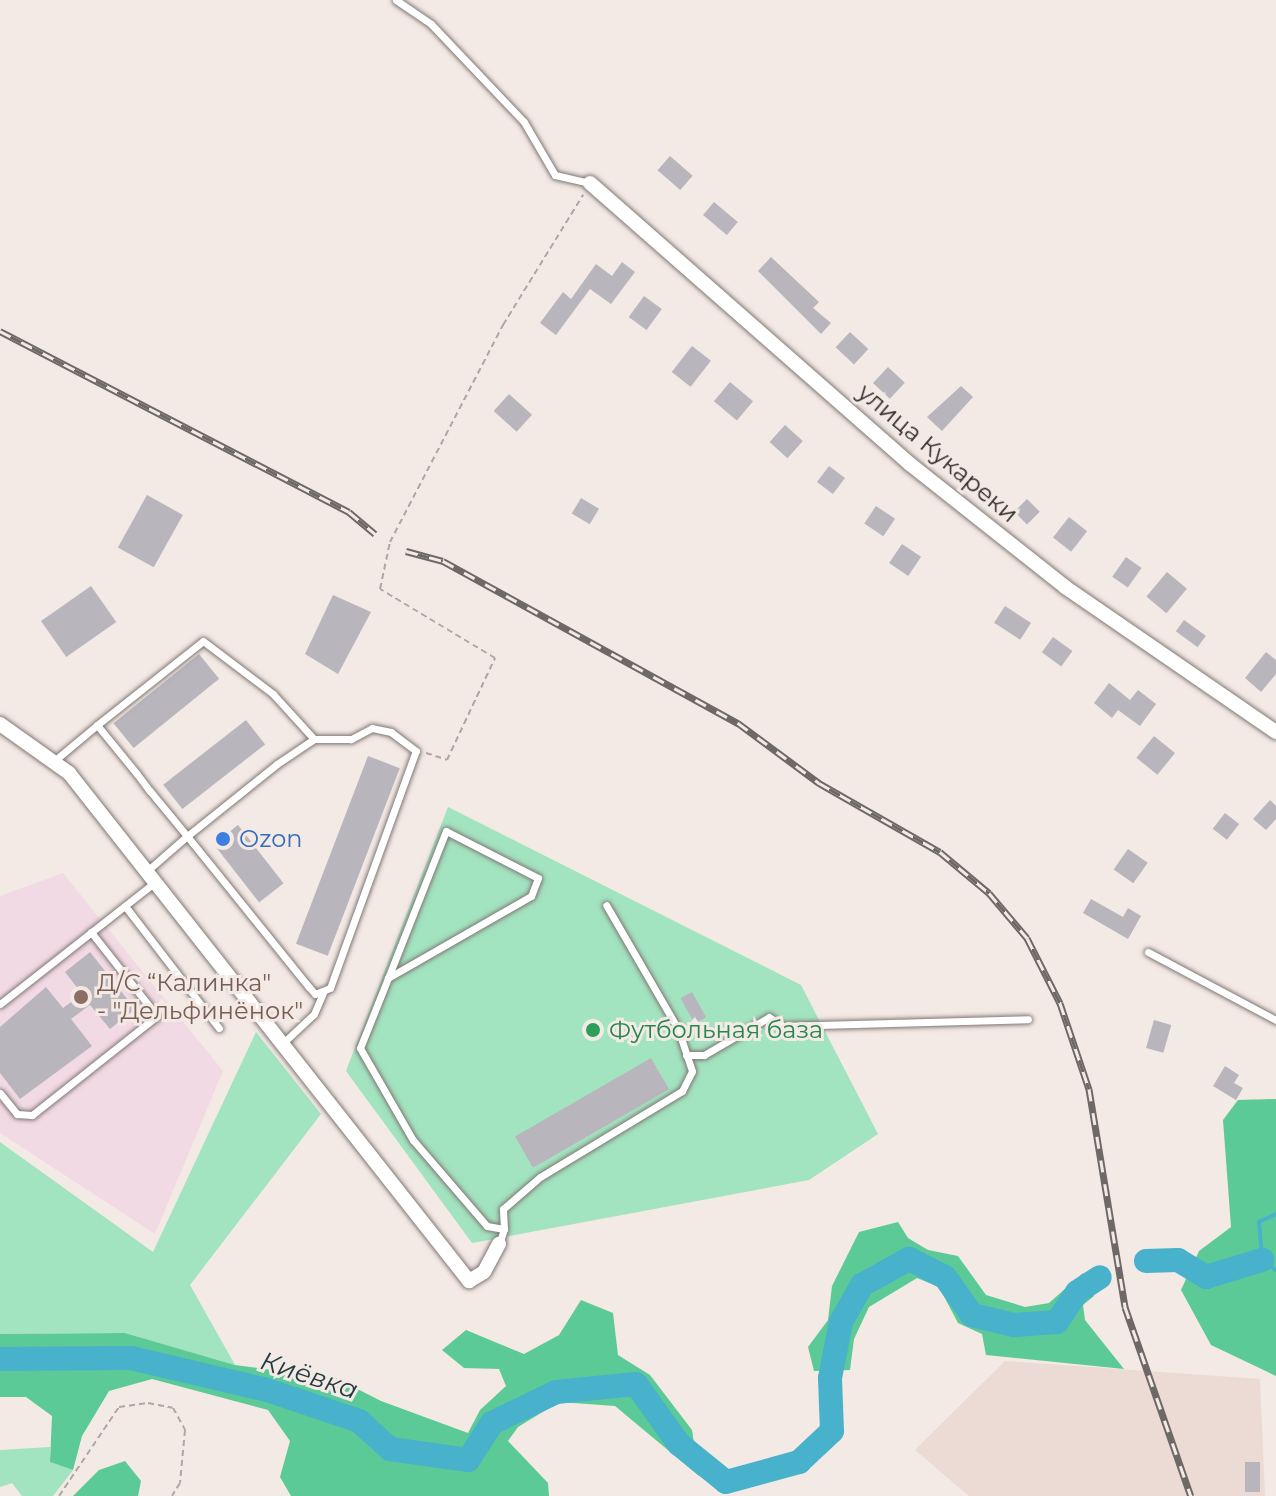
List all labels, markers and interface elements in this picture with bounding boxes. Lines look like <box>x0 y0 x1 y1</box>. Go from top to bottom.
street label: улица Кукареки <box>852 378 1024 528</box>
place label: Ozon <box>239 825 302 853</box>
marker: Ozon <box>214 830 232 848</box>
place label: Д/С “Калинка" - "Дельфинёнок" <box>97 969 303 1025</box>
marker: Д/С “Калинка" - "Дельфинёнок" <box>72 988 90 1006</box>
place label: Футбольная база <box>609 1016 823 1044</box>
marker: Футбольная база <box>584 1021 602 1039</box>
water label: Киёвка <box>256 1346 362 1406</box>

